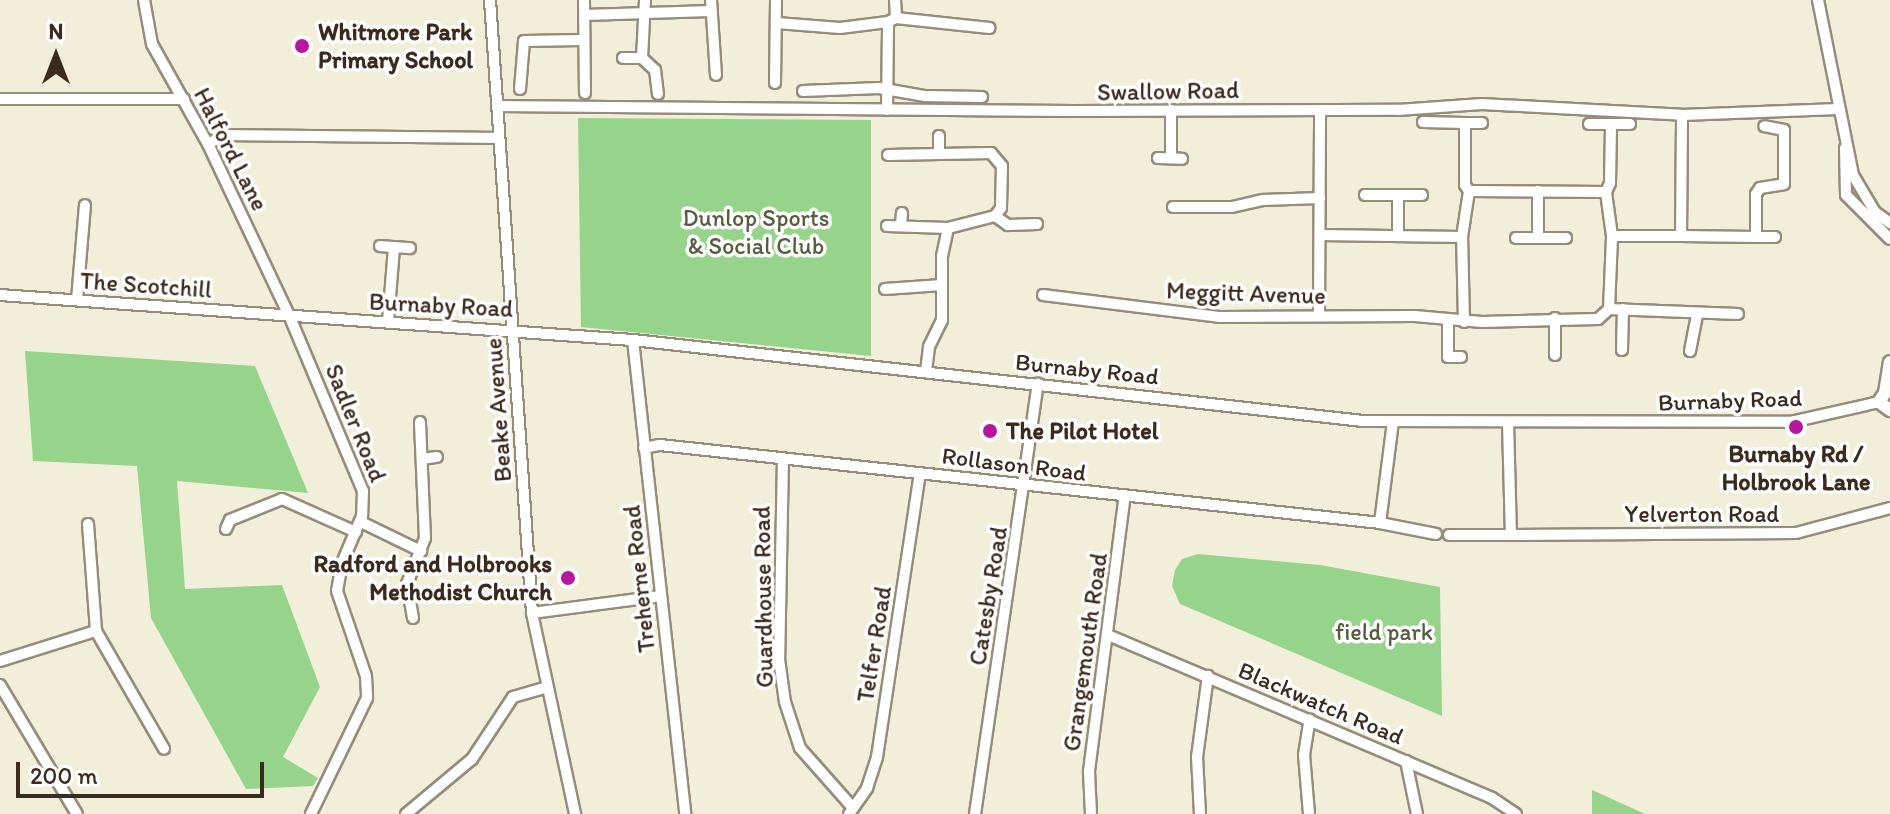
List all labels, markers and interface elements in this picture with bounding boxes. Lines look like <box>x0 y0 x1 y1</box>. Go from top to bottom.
north arrow <box>16 16 96 96</box>
text: N <box>49 18 63 45</box>
place label: Whitmore Park Primary School <box>318 18 473 74</box>
marker: Whitmore Park Primary School <box>293 37 311 55</box>
street label: Swallow Road <box>1097 75 1239 107</box>
street label: Halford Lane <box>188 82 274 216</box>
park label: Dunlop Sports & Social Club <box>682 204 830 260</box>
street label: The Scotchill <box>79 266 213 304</box>
street label: Meggitt Avenue <box>1166 276 1326 310</box>
street label: Burnaby Road <box>368 287 514 323</box>
street label: Beake Avenue <box>479 338 517 482</box>
street label: Burnaby Road <box>1014 347 1160 391</box>
street label: Sadler Road <box>319 360 393 486</box>
street label: Burnaby Road <box>1658 383 1802 417</box>
place label: The Pilot Hotel <box>1006 417 1158 445</box>
marker: Burnaby Rd / Holbrook Lane <box>1787 418 1805 436</box>
marker: The Pilot Hotel <box>981 422 999 440</box>
place label: Burnaby Rd / Holbrook Lane <box>1721 440 1871 496</box>
street label: Rollason Road <box>940 441 1088 487</box>
street label: Yelverton Road <box>1624 500 1780 528</box>
street label: Treherne Road <box>617 504 661 654</box>
street label: Guardhouse Road <box>747 506 779 688</box>
street label: Catesby Road <box>963 525 1013 667</box>
place label: Radford and Holbrooks Methodist Church <box>313 550 552 606</box>
street label: Grangemouth Road <box>1057 551 1113 753</box>
marker: Radford and Holbrooks Methodist Church <box>559 569 577 587</box>
street label: Telfer Road <box>851 584 897 704</box>
park label: field park <box>1335 618 1433 646</box>
street label: Blackwatch Road <box>1234 655 1408 751</box>
scale bar <box>20 746 268 796</box>
text: 200 m <box>30 761 98 790</box>

